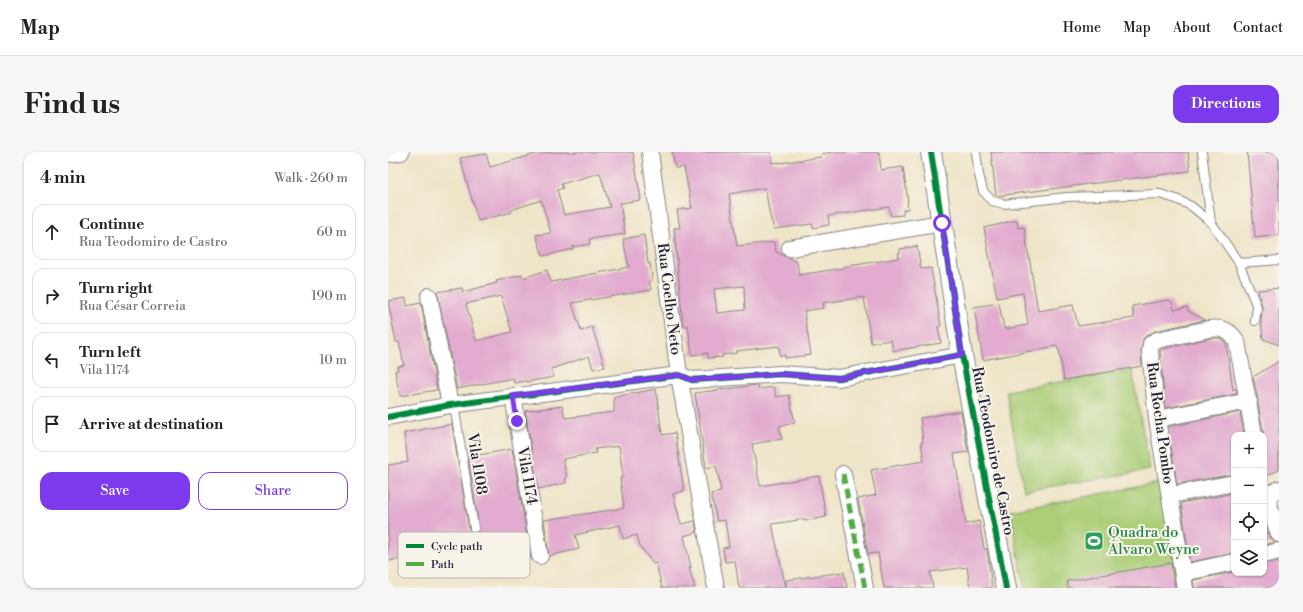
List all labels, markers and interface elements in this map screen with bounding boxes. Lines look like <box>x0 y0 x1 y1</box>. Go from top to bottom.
text: Map <box>20 16 60 40</box>
text: Home <box>1063 19 1101 37</box>
text: Map <box>1123 19 1151 37</box>
text: About <box>1173 19 1211 37</box>
text: Contact <box>1233 19 1283 37</box>
button: Directions <box>1173 85 1279 123</box>
text: Find us <box>24 87 120 122</box>
text: 4 min <box>40 167 85 189</box>
text: Walk · 260 m <box>274 170 348 186</box>
route start <box>933 214 951 232</box>
text: Continue <box>79 215 144 234</box>
icon: ahead <box>41 221 63 243</box>
text: 60 m <box>316 224 347 240</box>
text: Rua Teodomiro de Castro <box>79 234 228 250</box>
street label: Rua Coelho Neto <box>653 242 685 356</box>
text: Turn right <box>79 279 153 298</box>
icon: right <box>41 285 63 307</box>
text: 190 m <box>311 288 347 304</box>
text: Rua César Correia <box>79 298 186 314</box>
text: Turn left <box>79 343 141 362</box>
icon: left <box>41 349 63 371</box>
text: 10 m <box>319 352 347 368</box>
street label: Rua Rocha Pombo <box>1142 361 1178 485</box>
text: Vila 1174 <box>79 362 129 378</box>
street label: Rua Teodomiro de Castro <box>967 365 1019 537</box>
route end <box>508 412 526 430</box>
icon: arrive <box>41 413 63 435</box>
text: Arrive at destination <box>79 415 223 434</box>
street label: Vila 1108 <box>463 431 491 496</box>
map controls <box>1231 432 1267 576</box>
button: + <box>1231 432 1267 468</box>
street label: Vila 1174 <box>512 445 541 506</box>
button: − <box>1231 468 1267 504</box>
button: Save <box>40 472 190 510</box>
button: Share <box>198 472 348 510</box>
button: locate <box>1231 504 1267 540</box>
place label: Quadra do Álvaro Weyne <box>1107 523 1200 559</box>
sports icon: Quadra do Álvaro Weyne <box>1083 530 1105 552</box>
legend <box>398 532 530 578</box>
text: Cycle path <box>431 540 483 554</box>
button: layers <box>1231 540 1267 576</box>
text: Path <box>431 558 455 572</box>

